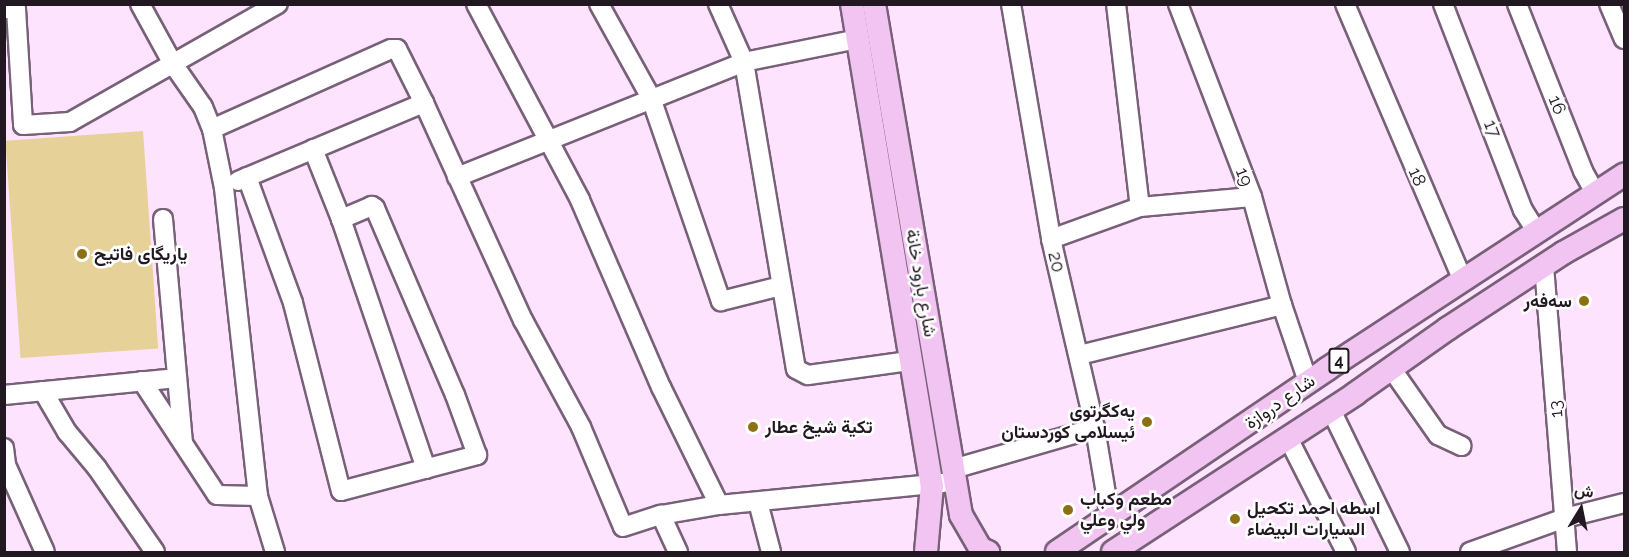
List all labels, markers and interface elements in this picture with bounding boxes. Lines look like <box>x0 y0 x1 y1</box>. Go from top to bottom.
street label: 16 <box>1544 92 1570 118</box>
street label: 17 <box>1479 117 1505 141</box>
street label: 18 <box>1403 164 1431 190</box>
street label: 19 <box>1231 165 1257 189</box>
street label: شارع بارود خانة <box>901 227 941 339</box>
place label: یاریگای فاتیح <box>94 243 188 265</box>
marker: یاریگای فاتیح <box>75 247 89 261</box>
street label: 20 <box>1043 250 1069 274</box>
place label: سەفەر <box>1524 290 1572 312</box>
marker: سەفەر <box>1577 294 1591 308</box>
road number: 4 <box>1327 348 1351 374</box>
street label: شارع دروازة <box>1241 370 1319 434</box>
street label: 13 <box>1544 399 1568 419</box>
place label: یەکگرتوی ئیسلامی کوردستان <box>1001 401 1135 444</box>
marker: یەکگرتوی ئیسلامی کوردستان <box>1140 415 1154 429</box>
place label: تكية شيخ عطار <box>765 416 873 438</box>
marker: تكية شيخ عطار <box>746 420 760 434</box>
north arrow <box>1551 479 1611 539</box>
text: ش <box>1573 480 1595 502</box>
place label: مطعم وكباب ولي وعلي <box>1080 489 1172 532</box>
place label: اسطه احمد تكحيل السيارات البيضاء <box>1247 498 1380 540</box>
marker: مطعم وكباب ولي وعلي <box>1061 503 1075 517</box>
marker: اسطه احمد تكحيل السيارات البيضاء <box>1228 512 1242 526</box>

